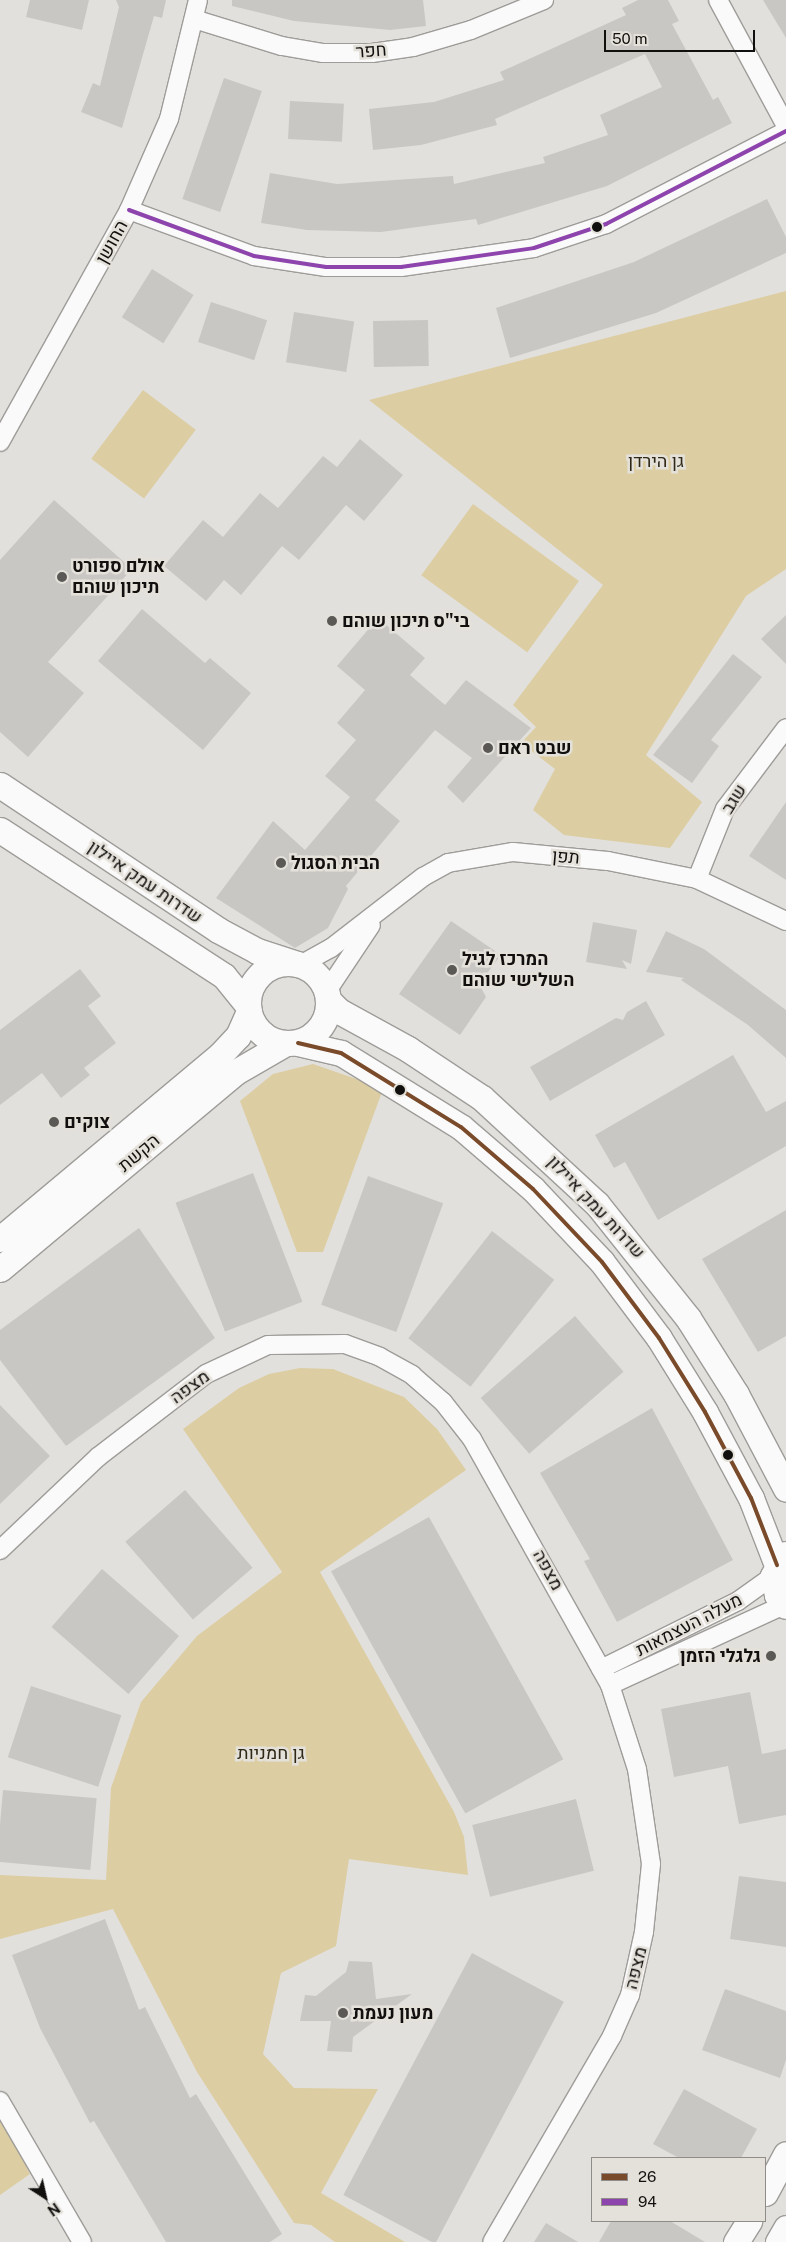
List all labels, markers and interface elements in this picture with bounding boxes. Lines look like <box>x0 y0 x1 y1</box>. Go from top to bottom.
scale bar <box>606 20 757 52</box>
text: 50 m <box>612 30 647 47</box>
street label: חפר <box>355 39 387 63</box>
street label: החושן <box>91 217 133 267</box>
unlabelled marker <box>592 222 602 232</box>
park label: גן הירדן <box>628 450 684 472</box>
place label: אולם ספורט תיכון שוהם <box>72 556 165 598</box>
marker: אולם ספורט תיכון שוהם <box>56 571 68 583</box>
place label: בי"ס תיכון שוהם <box>342 610 470 632</box>
marker: בי"ס תיכון שוהם <box>326 615 338 627</box>
place label: שבט ראם <box>498 737 572 759</box>
marker: שבט ראם <box>482 742 494 754</box>
street label: שגב <box>717 780 751 818</box>
street label: שדרות עמק איילון <box>84 836 206 928</box>
street label: תפן <box>551 845 581 869</box>
place label: הבית הסגול <box>291 852 380 874</box>
marker: הבית הסגול <box>275 857 287 869</box>
place label: המרכז לגיל השלישי שוהם <box>462 949 574 992</box>
marker: המרכז לגיל השלישי שוהם <box>446 964 458 976</box>
unlabelled marker <box>395 1085 405 1095</box>
place label: צוקים <box>64 1111 110 1133</box>
marker: צוקים <box>48 1116 60 1128</box>
street label: הקשת <box>114 1130 164 1176</box>
street label: שדרות עמק איילון <box>543 1151 649 1263</box>
street label: מצפה <box>166 1366 214 1408</box>
unlabelled marker <box>723 1450 733 1460</box>
street label: מצפה <box>528 1546 568 1594</box>
street label: מעלה העצמאות <box>632 1589 746 1661</box>
place label: גלגלי הזמן <box>680 1645 761 1667</box>
marker: גלגלי הזמן <box>765 1650 777 1662</box>
park label: גן חמניות <box>237 1742 305 1764</box>
street label: מצפה <box>620 1944 652 1992</box>
place label: מעון נעמת <box>353 2002 433 2024</box>
marker: מעון נעמת <box>337 2007 349 2019</box>
legend <box>591 2157 766 2222</box>
text: 26 <box>638 2168 656 2185</box>
north arrow <box>20 2172 70 2222</box>
text: 94 <box>638 2193 657 2210</box>
text: N <box>45 2200 63 2219</box>

